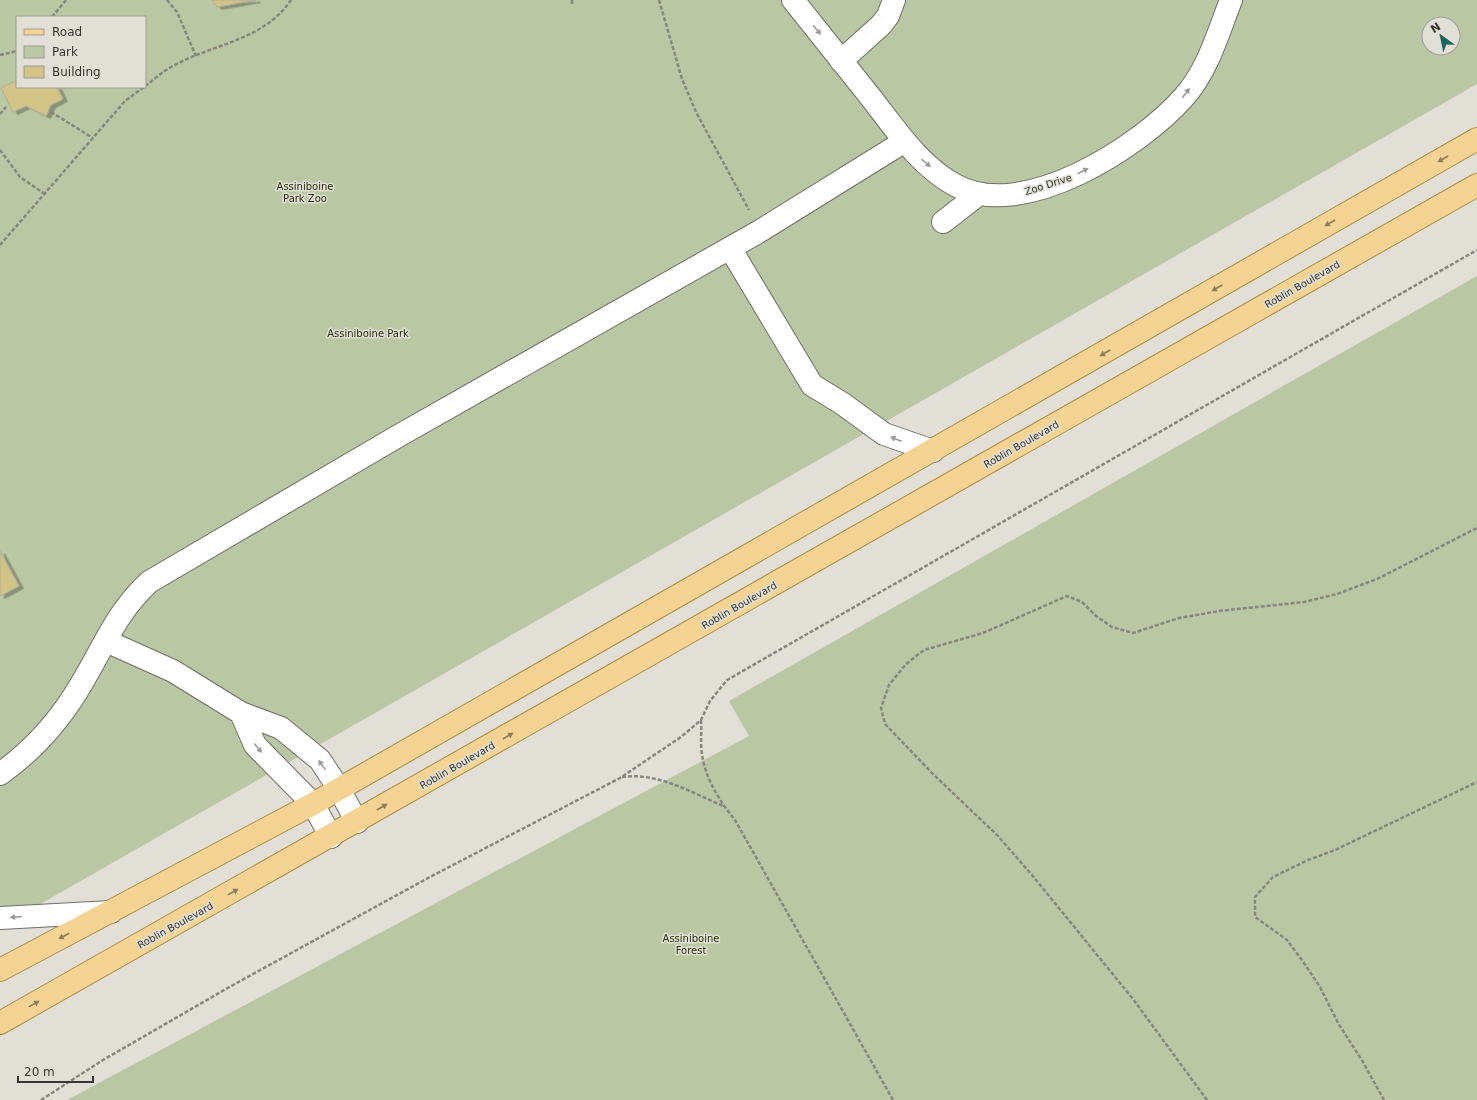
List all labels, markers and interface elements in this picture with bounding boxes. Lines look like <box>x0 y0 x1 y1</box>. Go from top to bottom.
legend <box>16 16 146 88</box>
north arrow <box>1421 16 1461 56</box>
text: N <box>1428 20 1443 36</box>
text: Road <box>52 25 82 39</box>
one-way arrow <box>813 25 822 36</box>
text: Park <box>52 45 78 59</box>
text: Building <box>52 65 101 79</box>
one-way arrow <box>1182 88 1190 99</box>
one-way arrow <box>1437 155 1449 162</box>
one-way arrow <box>921 159 932 168</box>
one-way arrow <box>1077 168 1089 175</box>
street label: Zoo Drive <box>1023 172 1073 197</box>
park label: Assiniboine Park Zoo <box>277 181 333 204</box>
one-way arrow <box>1324 220 1336 227</box>
street label: Roblin Boulevard <box>1263 259 1342 310</box>
one-way arrow <box>1212 284 1223 291</box>
park label: Assiniboine Park <box>327 328 409 339</box>
one-way arrow <box>1099 349 1111 356</box>
street label: Roblin Boulevard <box>982 419 1061 470</box>
one-way arrow <box>890 435 902 441</box>
street label: Roblin Boulevard <box>700 580 779 631</box>
one-way arrow <box>502 733 514 740</box>
street label: Roblin Boulevard <box>418 740 497 791</box>
one-way arrow <box>254 743 263 753</box>
one-way arrow <box>318 759 326 770</box>
one-way arrow <box>376 804 388 811</box>
one-way arrow <box>227 889 239 896</box>
street label: Roblin Boulevard <box>136 900 215 951</box>
one-way arrow <box>10 913 22 920</box>
one-way arrow <box>58 933 70 940</box>
park label: Assiniboine Forest <box>663 933 719 956</box>
one-way arrow <box>28 1001 40 1008</box>
scale bar <box>18 1058 93 1084</box>
text: 20 m <box>24 1065 55 1079</box>

